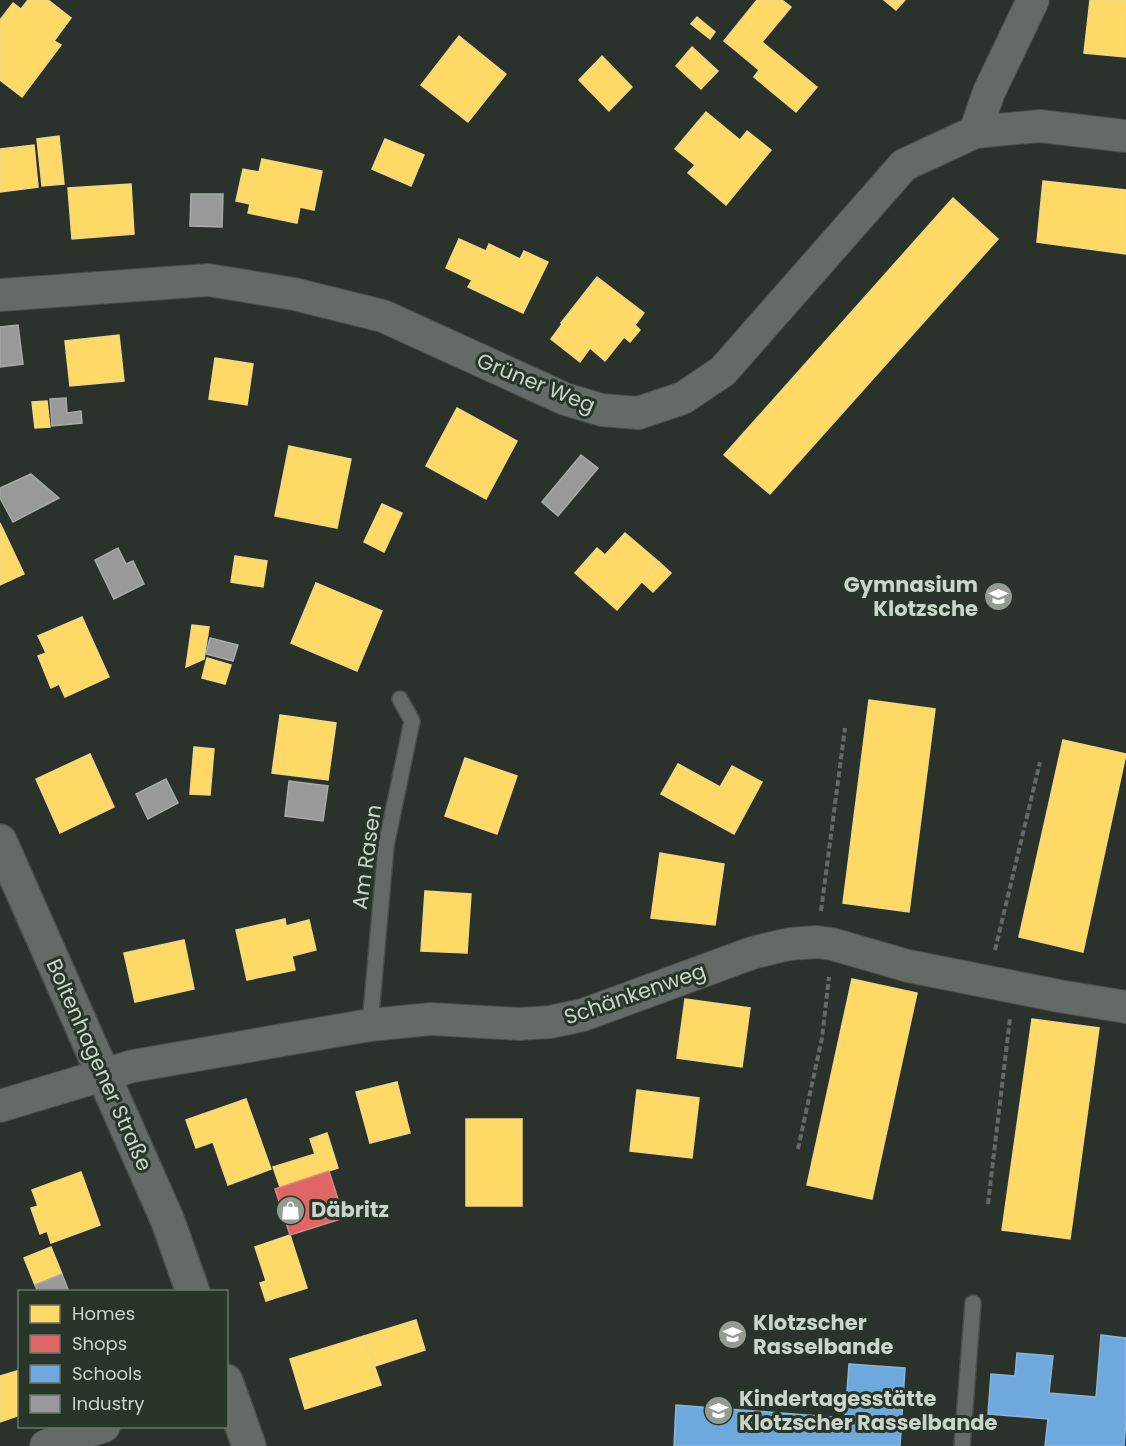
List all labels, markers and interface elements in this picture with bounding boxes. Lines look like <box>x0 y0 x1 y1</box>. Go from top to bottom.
street label: Grüner Weg <box>473 346 600 419</box>
place label: Gymnasium Klotzsche <box>844 570 978 623</box>
school or university icon: Gymnasium Klotzsche <box>983 581 1015 613</box>
street label: Am Rasen <box>345 803 388 911</box>
street label: Boltenhagener Straße <box>40 954 159 1176</box>
street label: Schänkenweg <box>560 956 709 1031</box>
shop icon: Däbritz <box>274 1194 306 1226</box>
place label: Däbritz <box>311 1195 389 1224</box>
legend <box>18 1290 228 1428</box>
text: Homes <box>72 1301 135 1326</box>
place label: Klotzscher Rasselbande <box>753 1308 893 1361</box>
school or university icon: Klotzscher Rasselbande <box>716 1319 748 1351</box>
text: Shops <box>72 1331 127 1356</box>
text: Schools <box>72 1361 142 1386</box>
place label: Kindertagesstätte Klotzscher Rasselbande <box>739 1384 998 1437</box>
text: Industry <box>72 1391 144 1416</box>
school or university icon: Kindertagesstätte Klotzscher Rasselbande <box>702 1395 734 1427</box>

